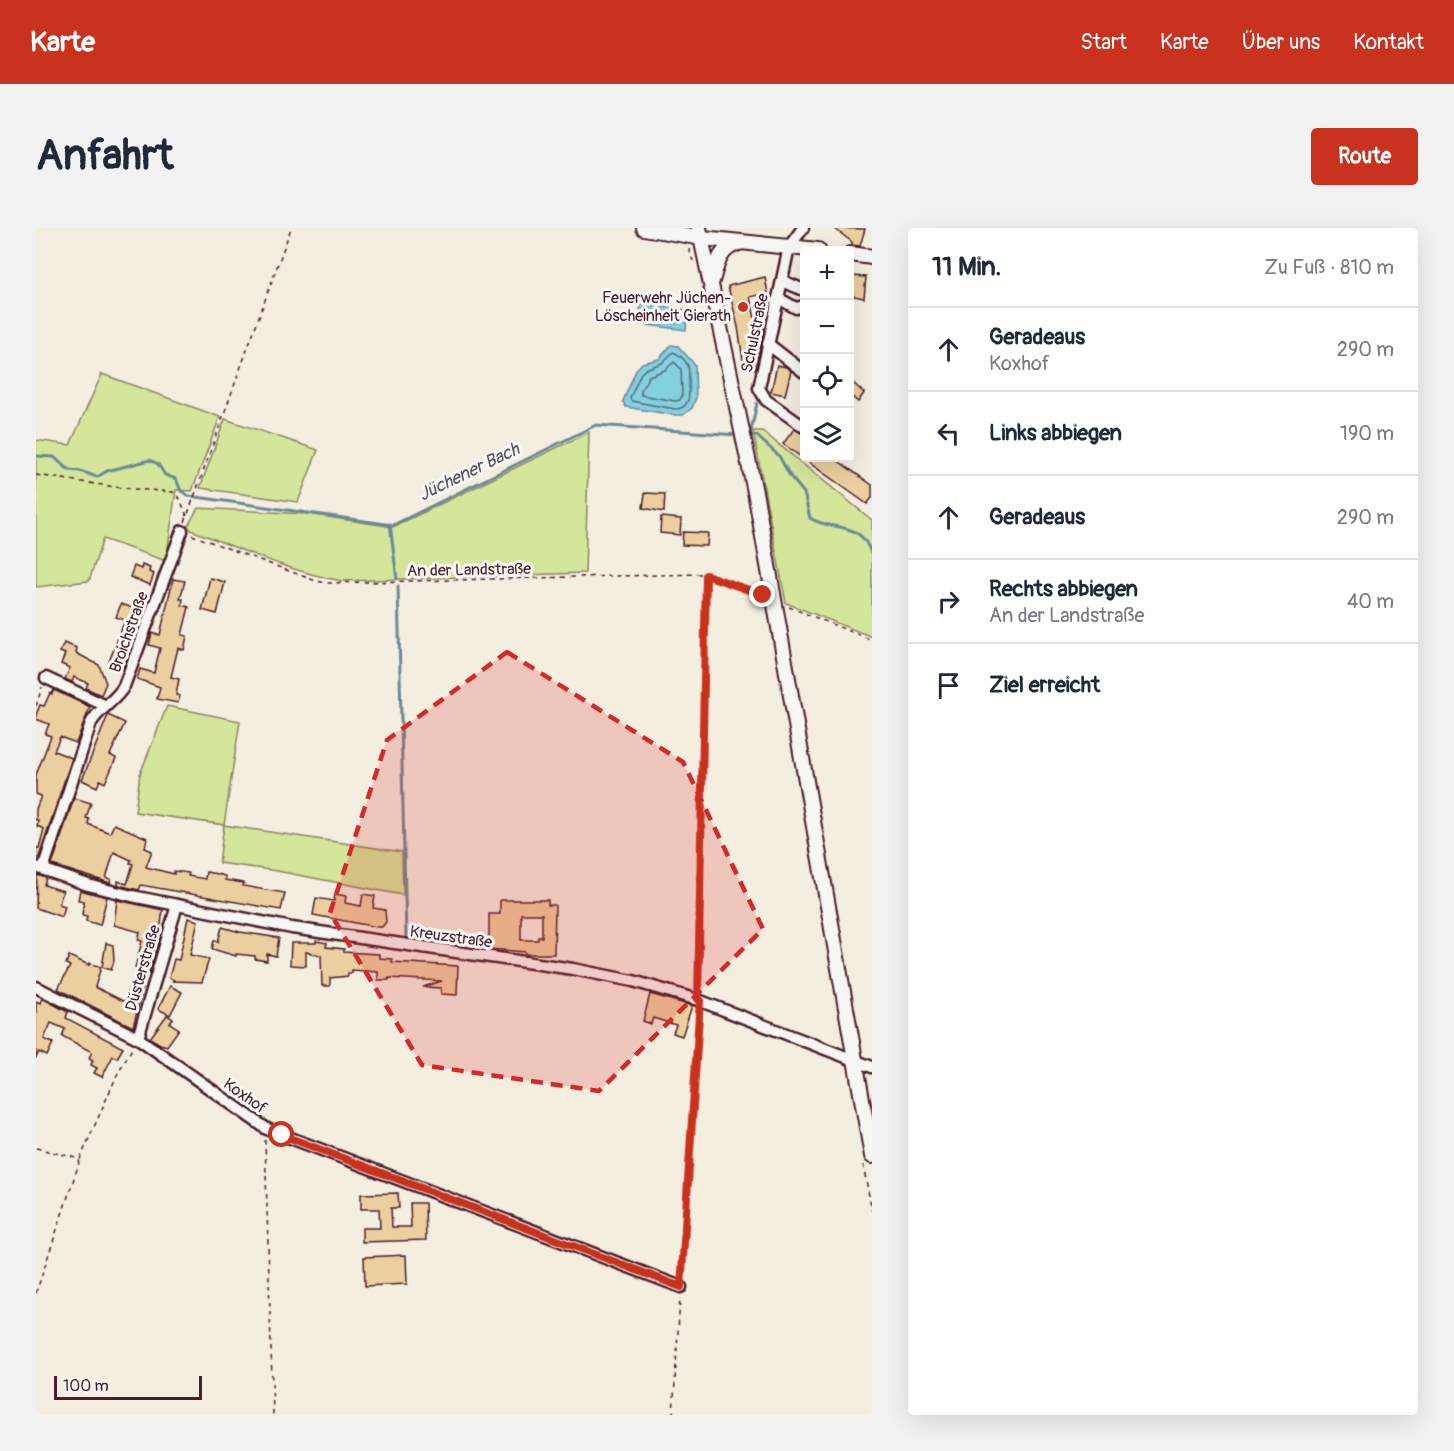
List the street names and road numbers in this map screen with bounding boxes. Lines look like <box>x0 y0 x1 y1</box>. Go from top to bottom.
street label: Schulstraße <box>737 292 773 374</box>
street label: An der Landstraße <box>407 559 531 581</box>
street label: Broichstraße <box>105 589 153 675</box>
street label: Kreuzstraße <box>409 921 493 953</box>
street label: Düsterstraße <box>121 922 165 1013</box>
street label: Koxhof <box>219 1074 271 1118</box>

